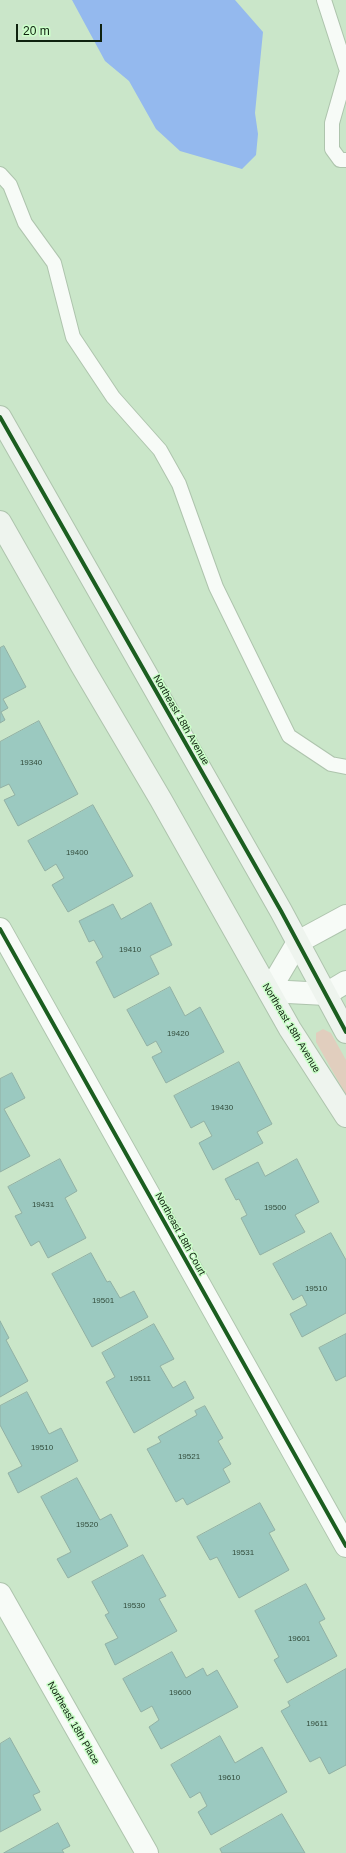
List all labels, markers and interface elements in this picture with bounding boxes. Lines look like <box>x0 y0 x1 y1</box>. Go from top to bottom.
scale bar <box>18 16 104 42</box>
text: 20 m <box>23 24 50 38</box>
street label: Northeast 18th Avenue <box>150 673 212 767</box>
house number: 19340 <box>20 758 42 768</box>
house number: 19400 <box>66 848 88 858</box>
house number: 19410 <box>119 945 141 955</box>
street label: Northeast 18th Avenue <box>260 981 322 1075</box>
house number: 19420 <box>167 1029 189 1039</box>
house number: 19430 <box>211 1103 233 1113</box>
street label: Northeast 18th Court <box>152 1190 208 1278</box>
house number: 19431 <box>32 1200 54 1210</box>
house number: 19500 <box>264 1203 286 1213</box>
house number: 19510 <box>305 1284 327 1294</box>
house number: 19501 <box>92 1296 114 1306</box>
house number: 19511 <box>129 1374 151 1384</box>
house number: 19510 <box>31 1443 53 1453</box>
house number: 19521 <box>178 1452 200 1462</box>
house number: 19520 <box>76 1520 98 1530</box>
house number: 19531 <box>232 1548 254 1558</box>
house number: 19530 <box>123 1601 145 1611</box>
house number: 19601 <box>288 1634 310 1644</box>
street label: Northeast 18th Place <box>44 1680 102 1766</box>
house number: 19600 <box>169 1688 191 1698</box>
house number: 19611 <box>306 1719 328 1729</box>
house number: 19610 <box>218 1773 240 1783</box>

